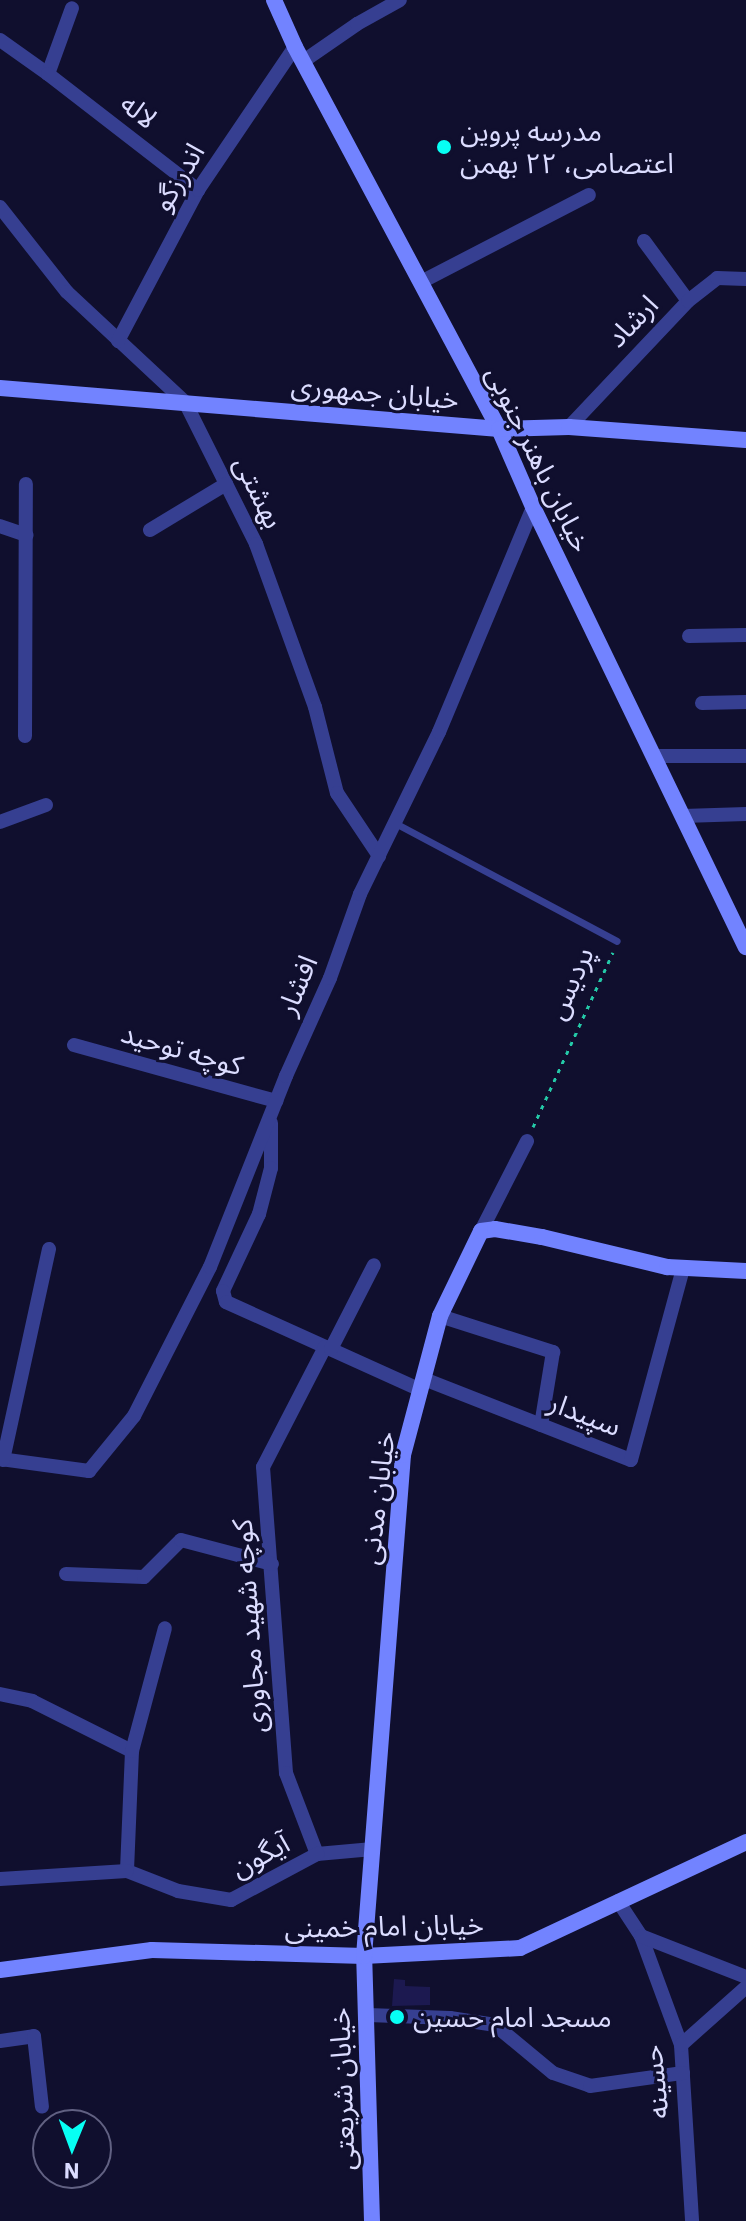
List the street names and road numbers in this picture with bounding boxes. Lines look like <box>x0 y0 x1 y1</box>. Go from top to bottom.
street label: لاله <box>114 86 164 136</box>
street label: اندرزگو <box>145 137 211 217</box>
street label: ارشاد <box>599 288 665 354</box>
street label: خیابان باهنر جنوبی <box>479 360 599 558</box>
street label: خیابان جمهوری <box>290 368 460 416</box>
street label: بهشتی <box>227 450 291 534</box>
street label: پردیس <box>539 942 601 1024</box>
street label: افشار <box>270 950 324 1020</box>
street label: کوچه توحید <box>117 1016 247 1082</box>
street label: سپیدار <box>544 1385 626 1443</box>
street label: خیابان مدنی <box>352 1429 402 1567</box>
street label: کوچه شهید مجاوری <box>225 1518 273 1734</box>
street label: آیگون <box>225 1826 295 1884</box>
street label: خیابان امام خمینی <box>284 1907 484 1945</box>
street label: خیابان شریعتی <box>322 2007 362 2171</box>
street label: حسینه <box>634 2043 676 2121</box>

